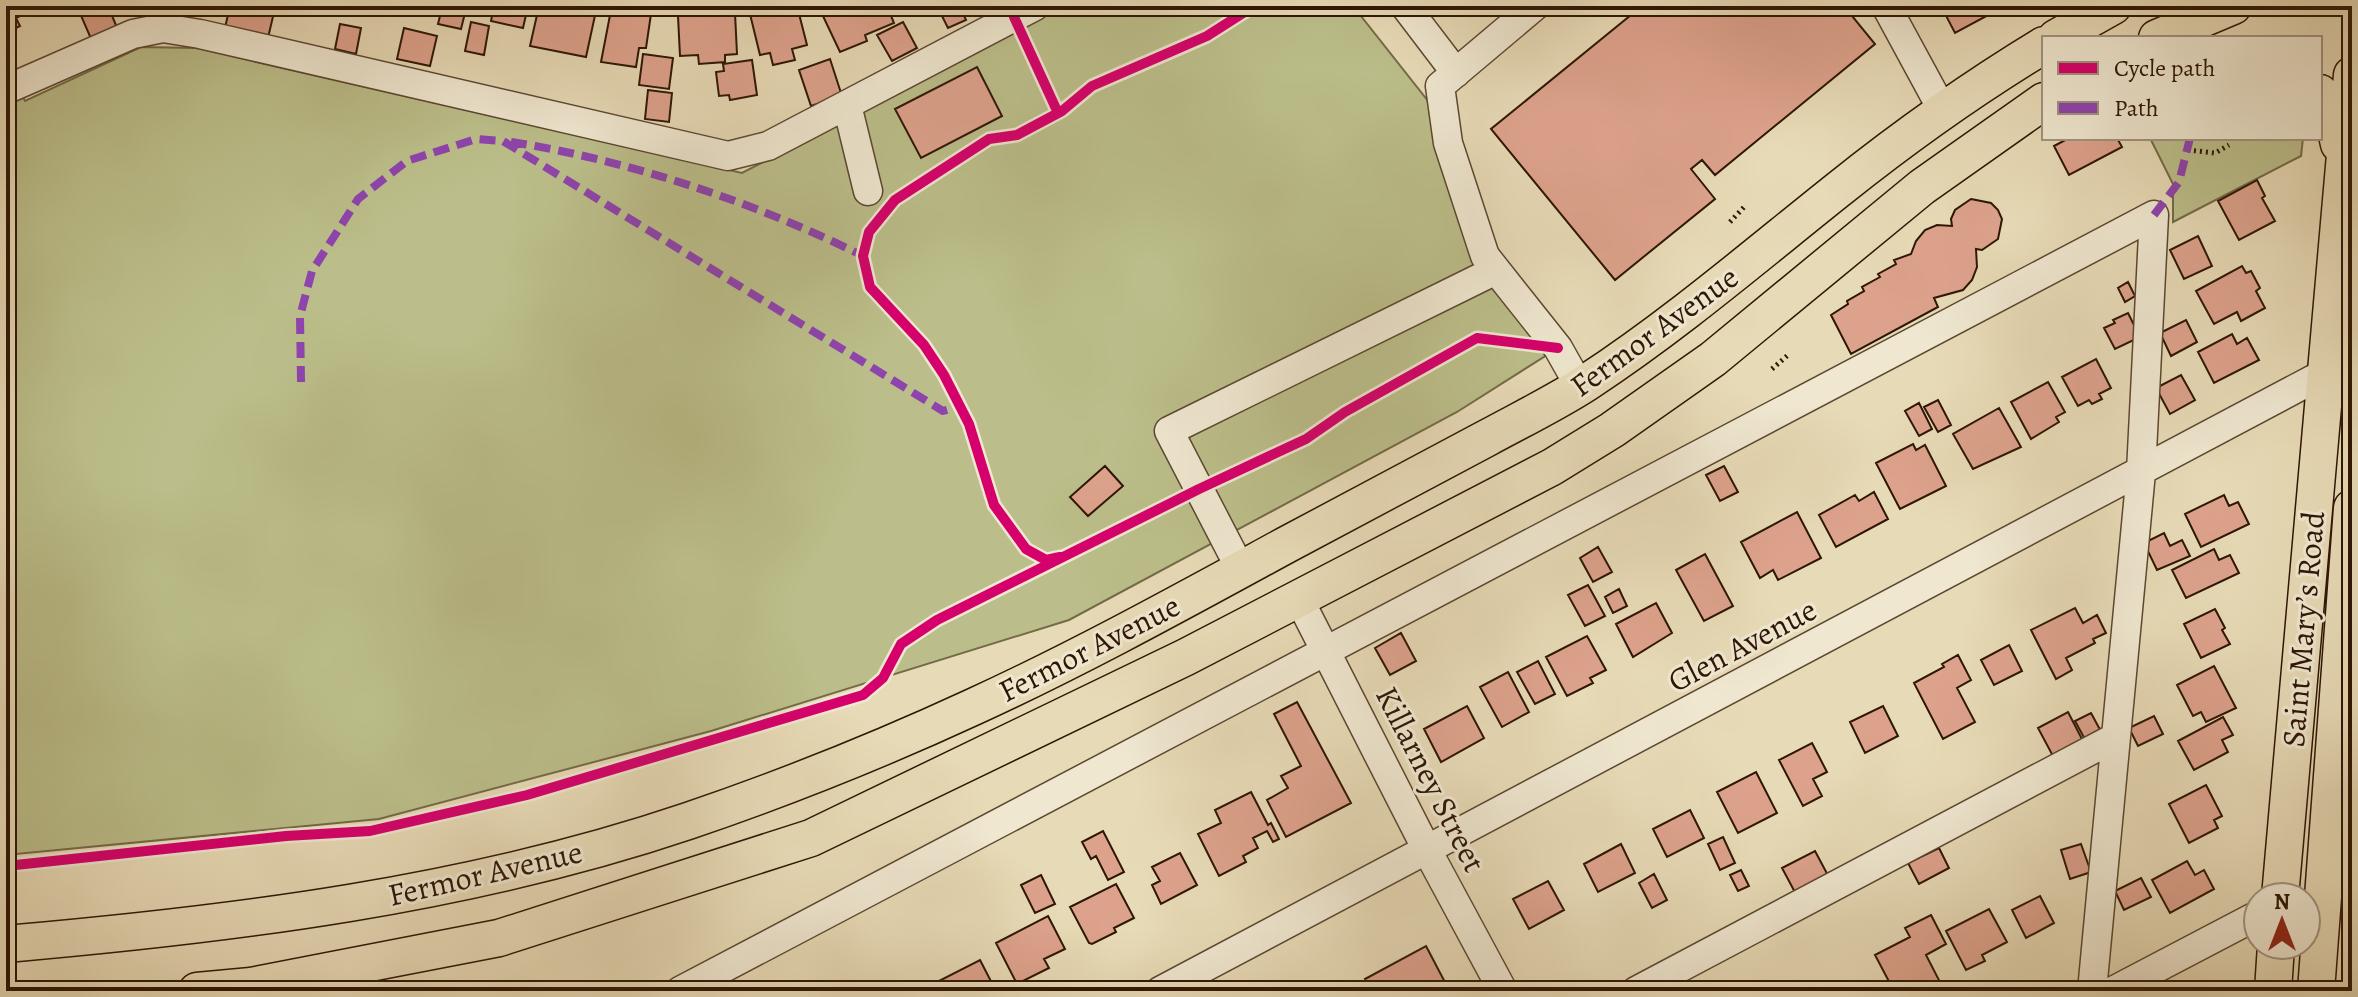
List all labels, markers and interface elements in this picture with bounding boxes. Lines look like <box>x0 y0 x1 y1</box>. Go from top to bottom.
legend <box>2042 36 2322 140</box>
text: Cycle path <box>2114 52 2215 84</box>
text: Path <box>2114 92 2159 124</box>
street label: Fermor Avenue <box>1561 255 1747 407</box>
street label: Saint Mary’s Road <box>2271 508 2335 749</box>
street label: Fermor Avenue <box>991 583 1187 713</box>
street label: Glen Avenue <box>1660 587 1824 703</box>
street label: Killarney Street <box>1365 679 1497 879</box>
street label: Fermor Avenue <box>384 829 586 917</box>
north arrow <box>2242 881 2322 961</box>
text: N <box>2274 887 2290 917</box>

